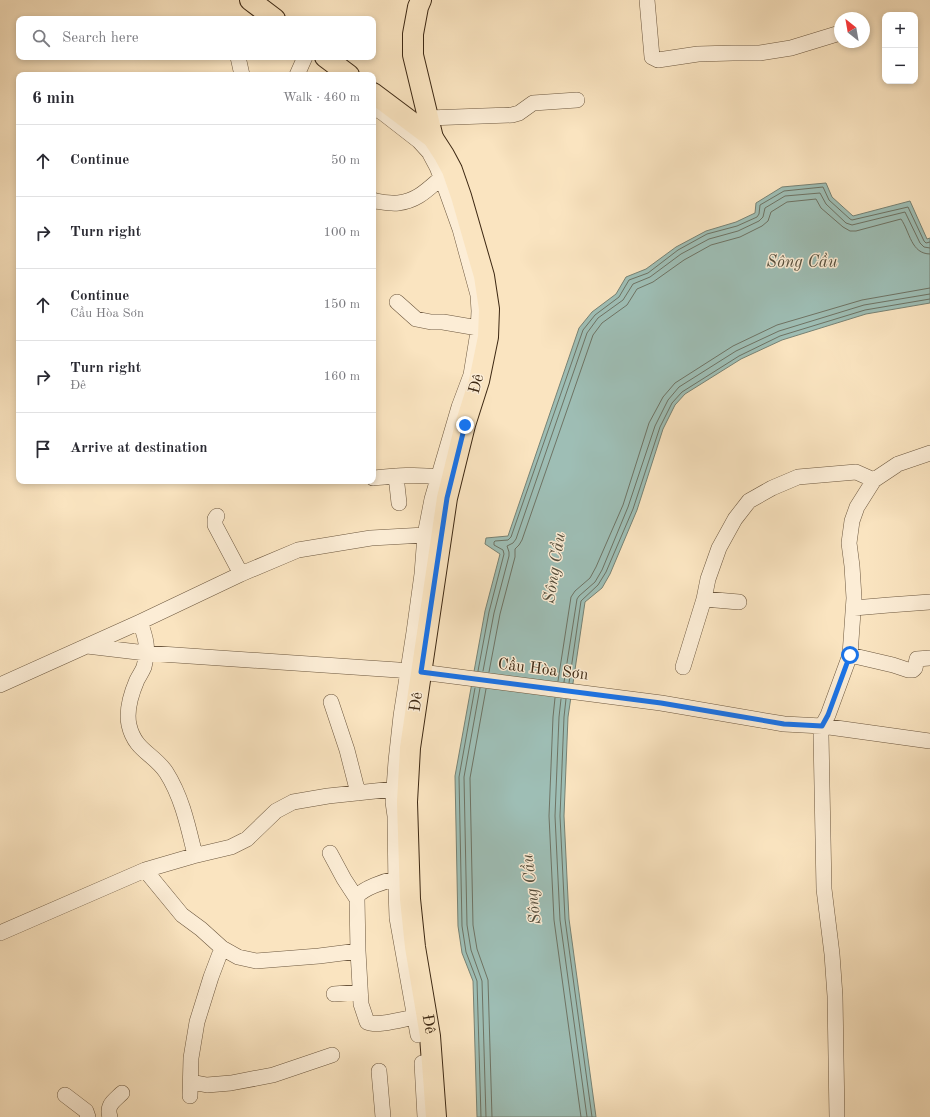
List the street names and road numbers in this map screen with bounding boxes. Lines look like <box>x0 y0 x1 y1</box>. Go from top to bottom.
street label: Đê <box>467 372 487 396</box>
street label: Cầu Hòa Sơn <box>497 654 590 684</box>
street label: Đê <box>408 691 426 713</box>
street label: Đê <box>418 1013 438 1035</box>

